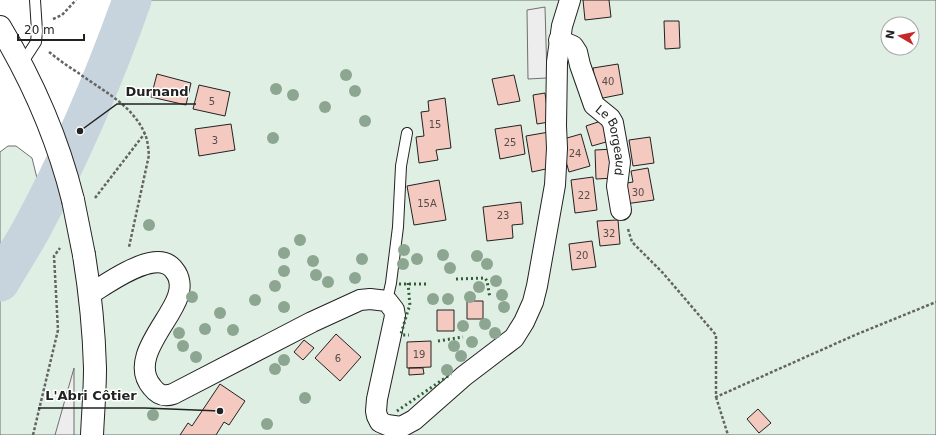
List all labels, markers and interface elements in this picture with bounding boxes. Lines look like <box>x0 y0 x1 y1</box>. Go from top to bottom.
scale bar <box>18 16 84 42</box>
north arrow <box>880 16 920 56</box>
text: 20 m <box>24 23 55 37</box>
text: N <box>883 29 898 40</box>
house number: 40 <box>602 76 614 87</box>
callout: Durnand <box>117 79 196 104</box>
text: Durnand <box>125 84 189 99</box>
house number: 5 <box>209 96 215 107</box>
street label: Le Borgeaud <box>593 102 627 176</box>
house number: 15 <box>429 119 441 130</box>
house number: 3 <box>212 135 218 146</box>
house number: 25 <box>504 137 516 148</box>
house number: 24 <box>569 148 581 159</box>
house number: 30 <box>632 187 644 198</box>
house number: 22 <box>578 190 590 201</box>
house number: 15A <box>417 198 437 209</box>
house number: 23 <box>497 210 509 221</box>
house number: 32 <box>603 228 615 239</box>
house number: 20 <box>576 250 588 261</box>
house number: 19 <box>413 349 425 360</box>
house number: 6 <box>335 353 341 364</box>
callout: L'Abri Côtier <box>38 383 145 408</box>
text: L'Abri Côtier <box>45 388 137 403</box>

